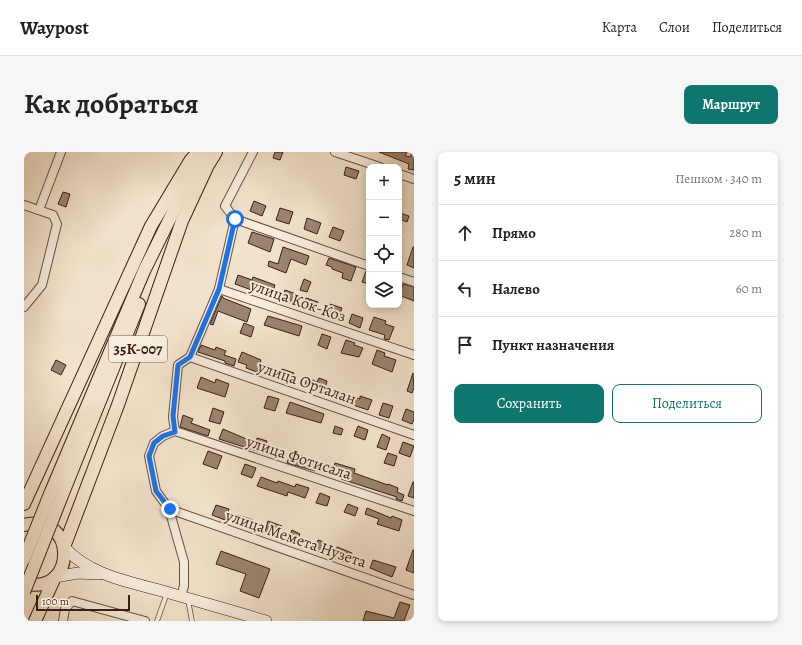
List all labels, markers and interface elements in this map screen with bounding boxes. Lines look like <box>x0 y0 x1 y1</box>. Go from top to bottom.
text: Waypost <box>20 15 89 41</box>
text: Карта <box>602 18 637 37</box>
text: Слои <box>659 18 690 37</box>
text: Поделиться <box>712 18 782 37</box>
text: Как добраться <box>24 85 199 123</box>
button: Маршрут <box>684 85 778 124</box>
map controls <box>366 164 402 308</box>
button: + <box>366 164 402 200</box>
text: 5 мин <box>454 167 496 190</box>
text: Пешком · 340 m <box>675 170 762 187</box>
button: − <box>366 200 402 236</box>
route start <box>226 210 244 228</box>
icon: ahead <box>454 222 476 244</box>
text: Прямо <box>492 223 536 243</box>
text: 280 m <box>729 224 762 241</box>
button: locate <box>366 236 402 272</box>
button: layers <box>366 272 402 308</box>
street label: улица Кок-Коз <box>246 274 349 328</box>
icon: left <box>454 278 476 300</box>
text: Налево <box>492 279 540 299</box>
text: 60 m <box>736 280 762 297</box>
icon: arrive <box>454 334 476 356</box>
text: Пункт назначения <box>492 335 614 355</box>
road number: 35К-007 <box>109 336 167 362</box>
street label: улица Орталан <box>254 356 359 410</box>
button: Сохранить <box>454 384 604 423</box>
button: Поделиться <box>612 384 762 423</box>
street label: улица Фотисала <box>243 430 355 486</box>
route end <box>161 500 179 518</box>
street label: улица Мемета Нузета <box>222 504 370 574</box>
scale bar <box>36 593 130 612</box>
text: 100 m <box>42 594 69 609</box>

